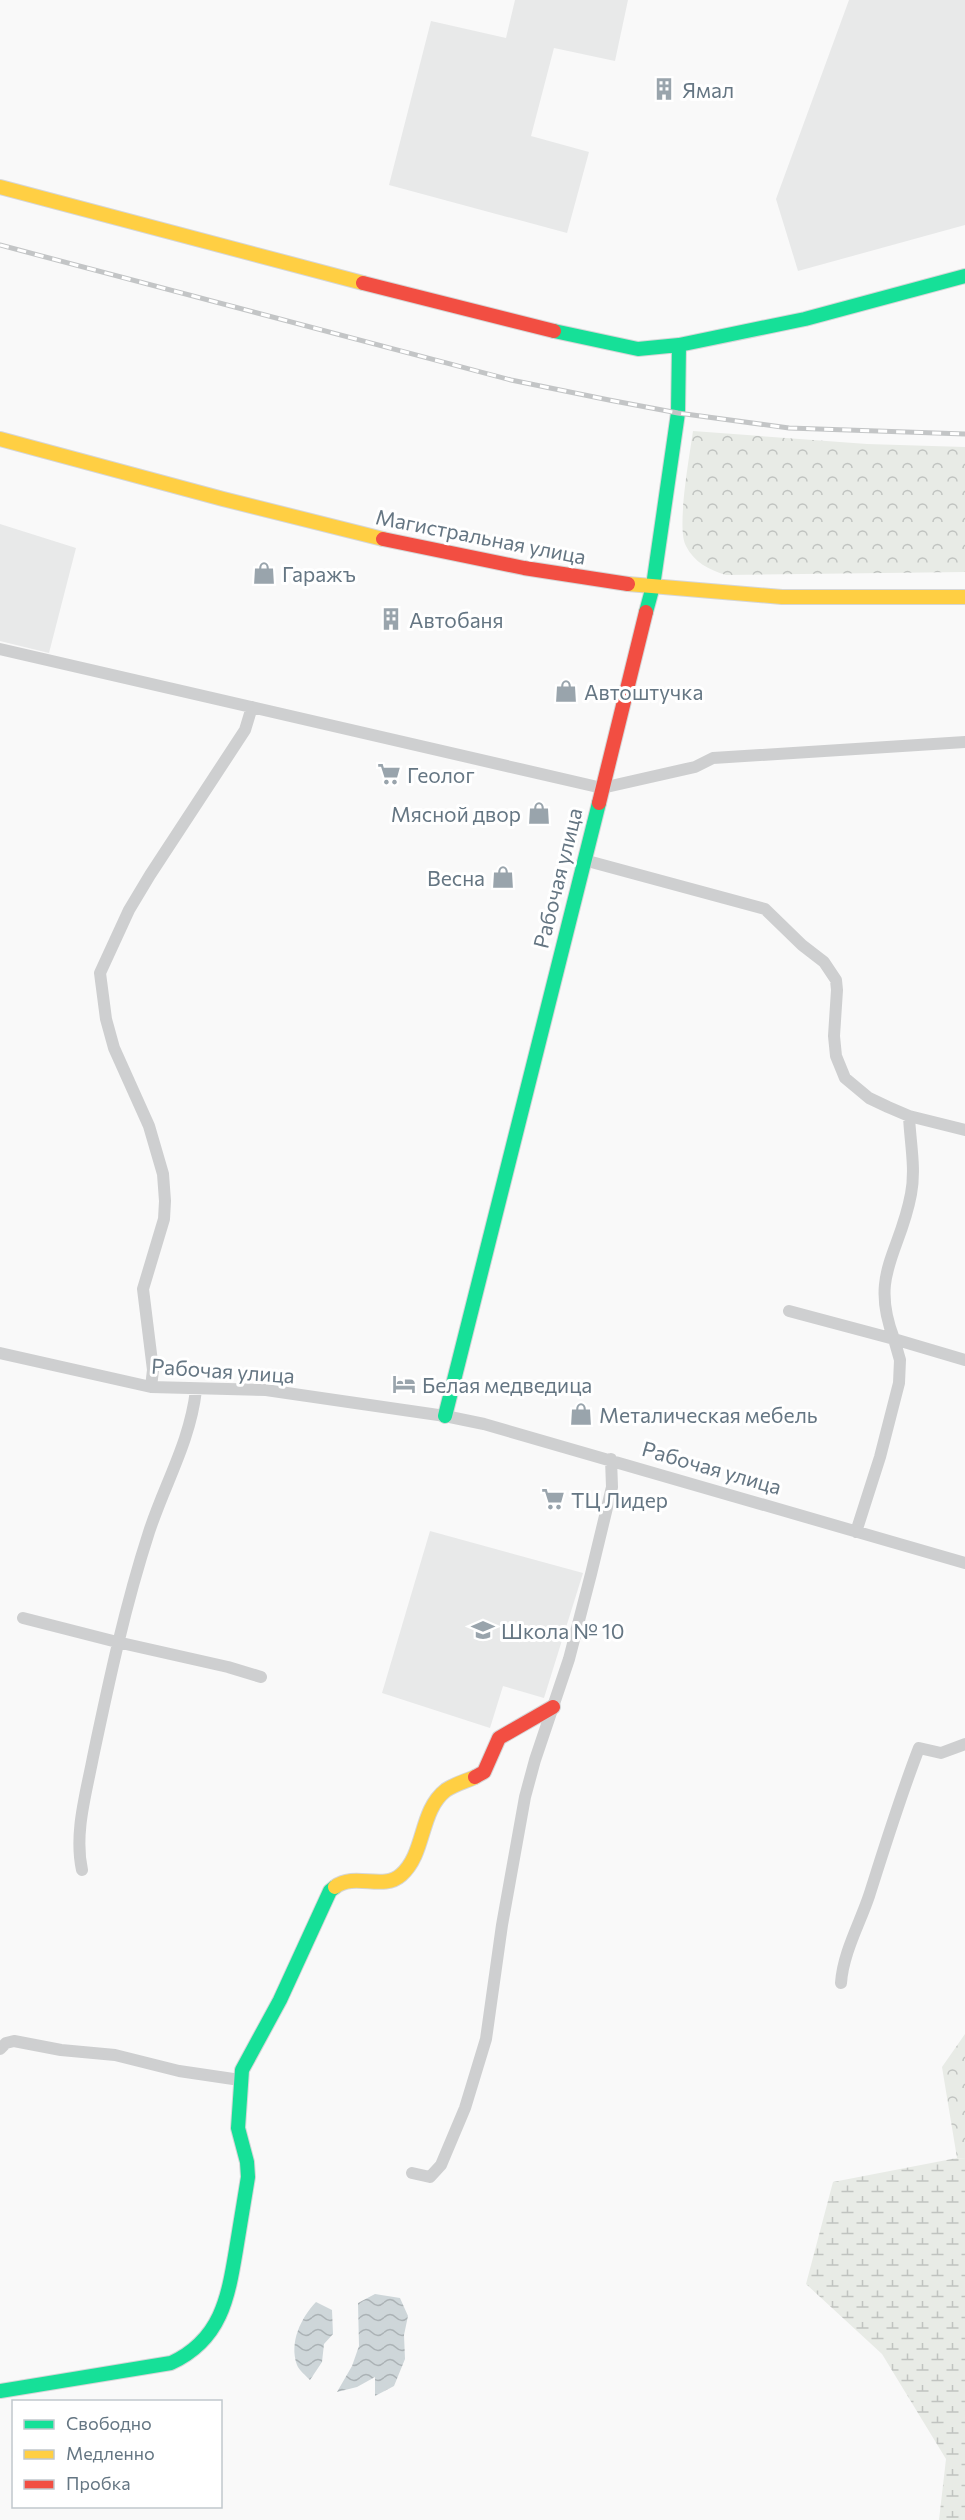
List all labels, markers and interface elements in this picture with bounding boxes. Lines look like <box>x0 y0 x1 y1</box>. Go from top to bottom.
building icon: Ямал <box>651 76 677 102</box>
place label: Ямал <box>682 77 734 102</box>
street label: Магистральная улица <box>374 503 588 569</box>
shop icon: Гаражъ <box>251 560 277 586</box>
place label: Гаражъ <box>282 561 356 586</box>
building icon: Автобаня <box>378 606 404 632</box>
place label: Автобаня <box>409 607 504 632</box>
shop icon: Автоштучка <box>553 678 579 704</box>
place label: Автоштучка <box>584 679 703 704</box>
supermarket icon: Геолог <box>376 761 402 787</box>
place label: Геолог <box>407 762 475 787</box>
shop icon: Мясной двор <box>526 800 552 826</box>
place label: Мясной двор <box>391 801 521 826</box>
street label: Рабочая улица <box>527 805 587 951</box>
shop icon: Весна <box>490 864 516 890</box>
place label: Весна <box>427 865 485 890</box>
street label: Рабочая улица <box>150 1353 296 1387</box>
hotel icon: Белая медведица <box>391 1371 417 1397</box>
place label: Белая медведица <box>422 1372 592 1397</box>
shop icon: Металическая мебель <box>568 1401 594 1427</box>
place label: Металическая мебель <box>599 1402 818 1427</box>
street label: Рабочая улица <box>639 1435 785 1499</box>
supermarket icon: ТЦ Лидер <box>540 1486 566 1512</box>
place label: ТЦ Лидер <box>571 1487 668 1512</box>
school or university icon: Школа № 10 <box>470 1617 496 1643</box>
place label: Школа № 10 <box>501 1618 624 1643</box>
legend <box>12 2400 222 2508</box>
text: Свободно <box>66 2412 152 2434</box>
text: Медленно <box>66 2442 155 2464</box>
text: Пробка <box>66 2472 131 2494</box>

